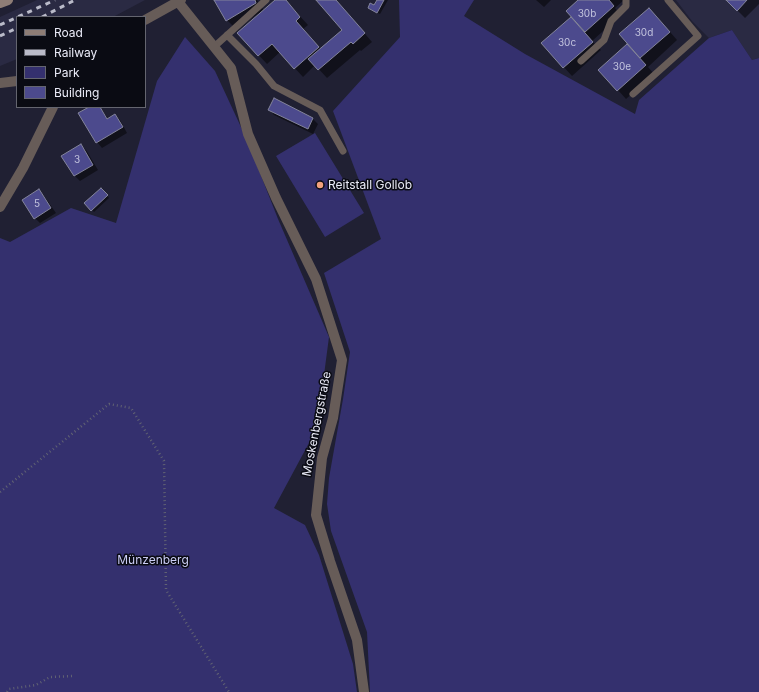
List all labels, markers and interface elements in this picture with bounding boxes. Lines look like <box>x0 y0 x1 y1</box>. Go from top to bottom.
house number: 30b <box>578 8 596 20</box>
legend <box>16 16 146 108</box>
text: Road <box>54 25 83 40</box>
house number: 30d <box>635 27 653 39</box>
house number: 30c <box>558 37 576 49</box>
text: Railway <box>54 45 97 60</box>
house number: 30e <box>613 61 631 73</box>
text: Park <box>54 65 80 80</box>
text: Building <box>54 85 99 100</box>
house number: 3 <box>74 154 80 166</box>
place label: Reitstall Gollob <box>328 178 412 192</box>
marker: Reitstall Gollob <box>315 180 325 190</box>
house number: 5 <box>34 198 40 210</box>
street label: Moskenbergstraße <box>300 370 334 478</box>
park label: Münzenberg <box>117 553 189 567</box>

